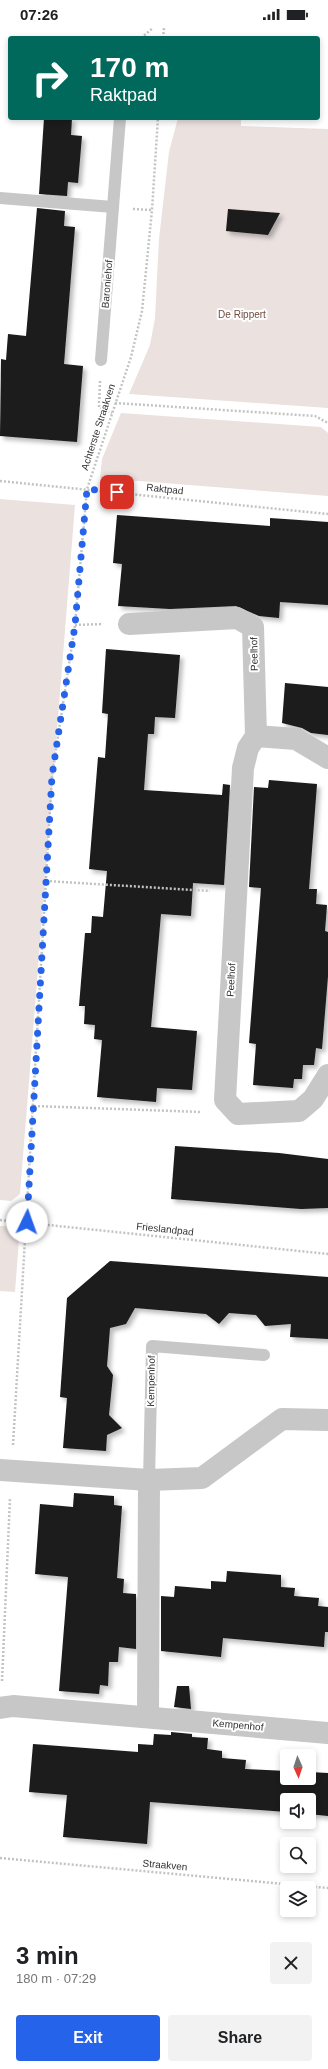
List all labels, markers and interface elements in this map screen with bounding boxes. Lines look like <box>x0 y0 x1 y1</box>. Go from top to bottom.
text: 07:26 <box>20 6 58 23</box>
icon: right <box>24 52 76 104</box>
text: 170 m <box>90 52 169 83</box>
text: Raktpad <box>90 85 157 105</box>
street label: Baroniehof <box>99 259 115 309</box>
park label: De Rippert <box>218 309 266 320</box>
street label: Achterste Straakven <box>79 382 117 472</box>
pin <box>100 475 134 509</box>
icon: arrive <box>106 481 128 503</box>
street label: Raktpad <box>146 482 184 496</box>
street label: Peelhof <box>248 637 260 671</box>
street label: Peelhof <box>225 963 237 997</box>
position arrow <box>6 1201 48 1243</box>
street label: Frieslandpad <box>136 1221 194 1237</box>
street label: Kempenhof <box>145 1355 157 1407</box>
street label: Kempenhof <box>212 1717 264 1733</box>
north arrow <box>280 1749 316 1785</box>
map controls <box>280 1749 316 1917</box>
button: sound <box>280 1793 316 1829</box>
button: search <box>280 1837 316 1873</box>
street label: Straakven <box>142 1858 188 1872</box>
button: layers <box>280 1881 316 1917</box>
text: 3 min <box>16 1942 79 1969</box>
button: close <box>270 1942 312 1984</box>
text: 180 m · 07:29 <box>16 1971 96 1986</box>
button: Exit <box>16 2015 160 2061</box>
button: Share <box>168 2015 312 2061</box>

